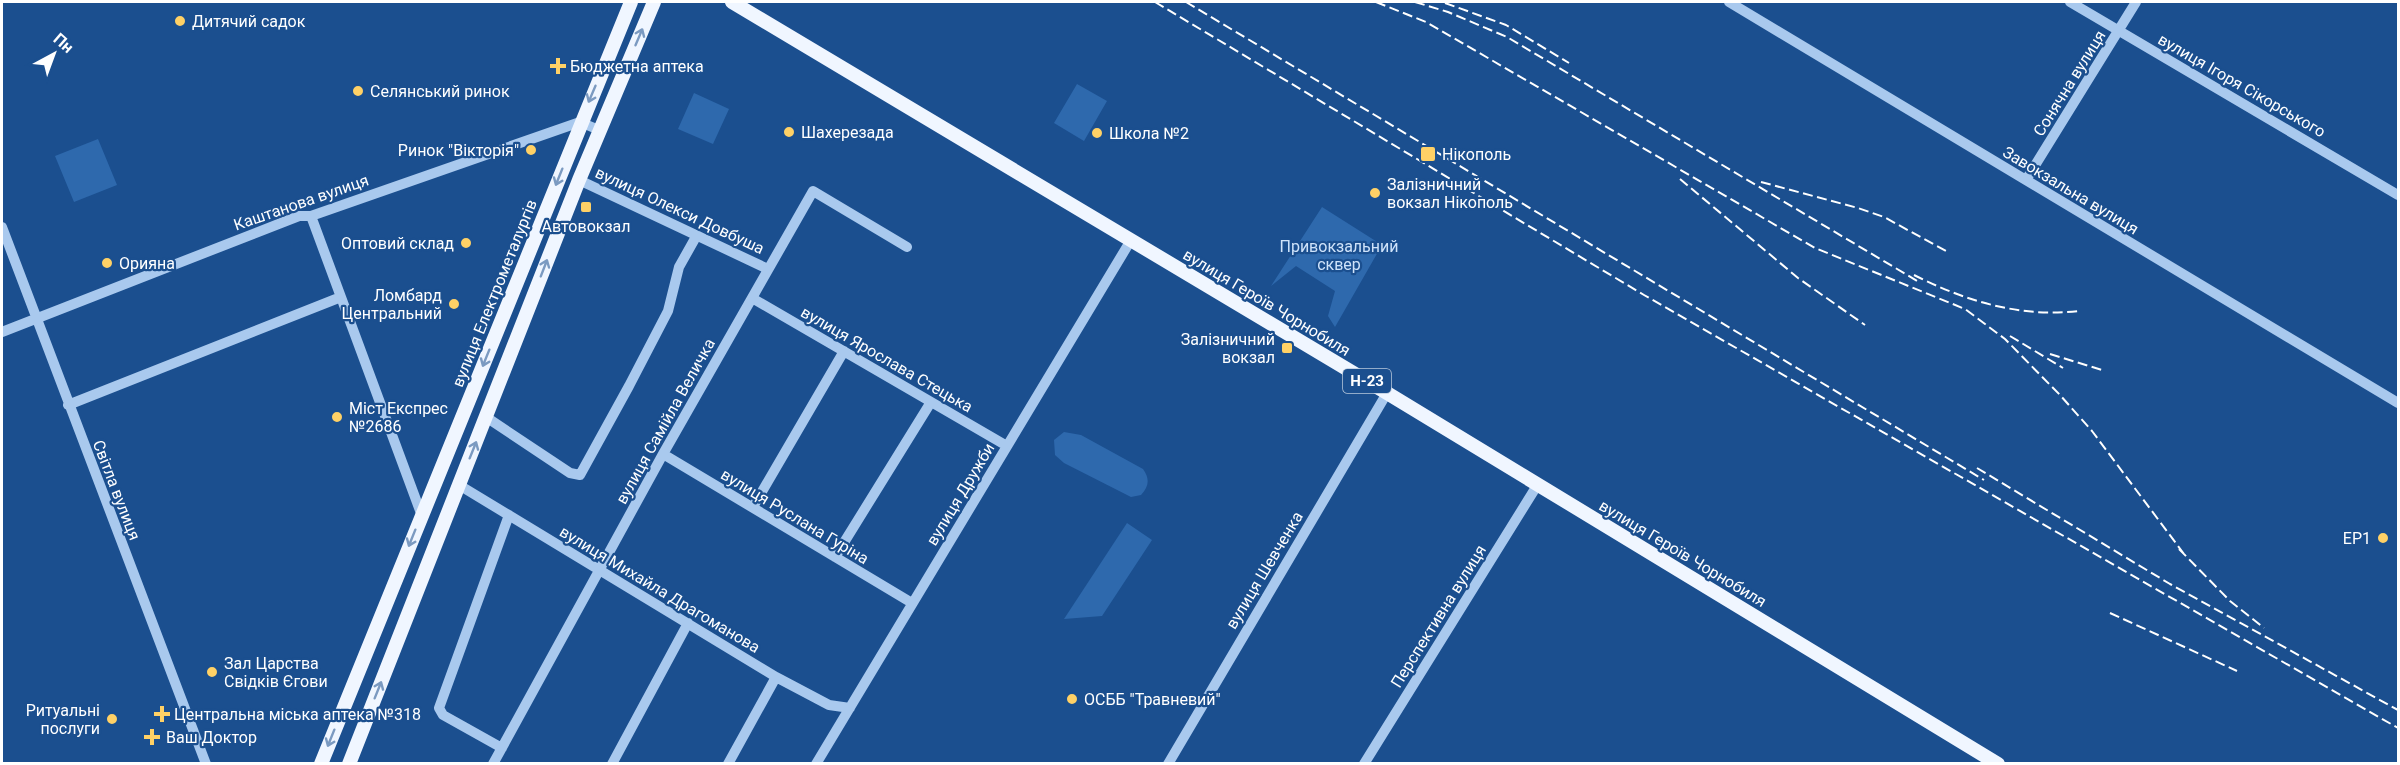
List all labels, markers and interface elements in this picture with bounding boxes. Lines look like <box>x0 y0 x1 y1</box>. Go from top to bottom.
place label: Дитячий садок <box>192 12 306 31</box>
marker: Дитячий садок <box>173 14 187 28</box>
north arrow <box>24 24 84 84</box>
street label: Сонячна вулиця <box>2029 27 2110 140</box>
text: Пн <box>50 29 77 57</box>
one-way arrow <box>634 29 645 47</box>
street label: вулиця Ігоря Сікорського <box>2155 30 2329 141</box>
place label: Бюджетна аптека <box>570 57 704 76</box>
marker: Бюджетна аптека <box>551 59 565 73</box>
place label: Селянський ринок <box>370 82 510 101</box>
marker: Селянський ринок <box>351 84 365 98</box>
one-way arrow <box>586 84 597 103</box>
place label: Шахерезада <box>801 123 894 142</box>
place label: Школа №2 <box>1109 124 1189 143</box>
marker: Шахерезада <box>782 125 796 139</box>
marker: Школа №2 <box>1090 126 1104 140</box>
place label: Ринок "Вікторія" <box>398 141 519 160</box>
street label: Завокзальна вулиця <box>1999 142 2142 238</box>
marker: Ринок "Вікторія" <box>524 143 538 157</box>
marker: Нікополь <box>1419 145 1437 163</box>
place label: Нікополь <box>1442 145 1511 164</box>
street label: вулиця Олекси Довбуша <box>592 163 767 258</box>
one-way arrow <box>553 167 564 185</box>
street label: Каштанова вулиця <box>231 170 371 234</box>
place label: Залізничний вокзал Нікополь <box>1387 175 1513 212</box>
marker: Залізничний вокзал Нікополь <box>1368 186 1382 200</box>
street label: вулиця Електрометалургів <box>448 197 541 390</box>
marker: Автовокзал <box>579 200 593 214</box>
place label: Автовокзал <box>542 217 630 236</box>
place label: Оптовий склад <box>341 234 454 253</box>
marker: Оптовий склад <box>459 236 473 250</box>
park label: Привокзальний сквер <box>1279 237 1399 274</box>
street label: вулиця Героїв Чорнобиля <box>1180 245 1354 360</box>
place label: Орияна <box>119 254 175 273</box>
marker: Орияна <box>100 256 114 270</box>
one-way arrow <box>539 259 550 278</box>
place label: Ломбард Центральний <box>342 286 442 323</box>
marker: Ломбард Центральний <box>447 297 461 311</box>
street label: вулиця Ярослава Стецька <box>798 302 976 416</box>
place label: Залізничний вокзал <box>1181 330 1275 367</box>
street label: вулиця Самійла Величка <box>612 335 719 507</box>
marker: Залізничний вокзал <box>1280 341 1294 355</box>
one-way arrow <box>480 348 491 366</box>
road number: Н-23 <box>1343 369 1391 393</box>
place label: Міст Експрес №2686 <box>349 399 448 436</box>
marker: Міст Експрес №2686 <box>330 410 344 424</box>
street label: Світла вулиця <box>89 437 144 543</box>
street label: вулиця Дружби <box>922 440 998 549</box>
one-way arrow <box>468 441 479 459</box>
street label: вулиця Руслана Гуріна <box>717 465 872 568</box>
street label: вулиця Героїв Чорнобиля <box>1596 496 1770 611</box>
street label: вулиця Шевченка <box>1222 508 1307 632</box>
street label: вулиця Михайла Драгоманова <box>556 522 763 657</box>
one-way arrow <box>406 528 417 547</box>
place label: ЕР1 <box>2343 529 2371 548</box>
marker: ЕР1 <box>2376 531 2390 545</box>
street label: Перспективна вулиця <box>1387 541 1490 691</box>
place label: Зал Царства Свідків Єгови <box>224 654 328 691</box>
marker: Зал Царства Свідків Єгови <box>205 665 219 679</box>
one-way arrow <box>373 681 384 699</box>
place label: ОСББ "Травневий" <box>1084 690 1221 709</box>
marker: ОСББ "Травневий" <box>1065 692 1079 706</box>
place label: Ритуальні послуги <box>26 701 100 738</box>
place label: Центральна міська аптека №318 <box>174 705 421 724</box>
marker: Центральна міська аптека №318 <box>155 707 169 721</box>
marker: Ритуальні послуги <box>105 712 119 726</box>
marker: Ваш Доктор <box>143 728 161 746</box>
place label: Ваш Доктор <box>166 728 257 747</box>
one-way arrow <box>325 729 336 747</box>

